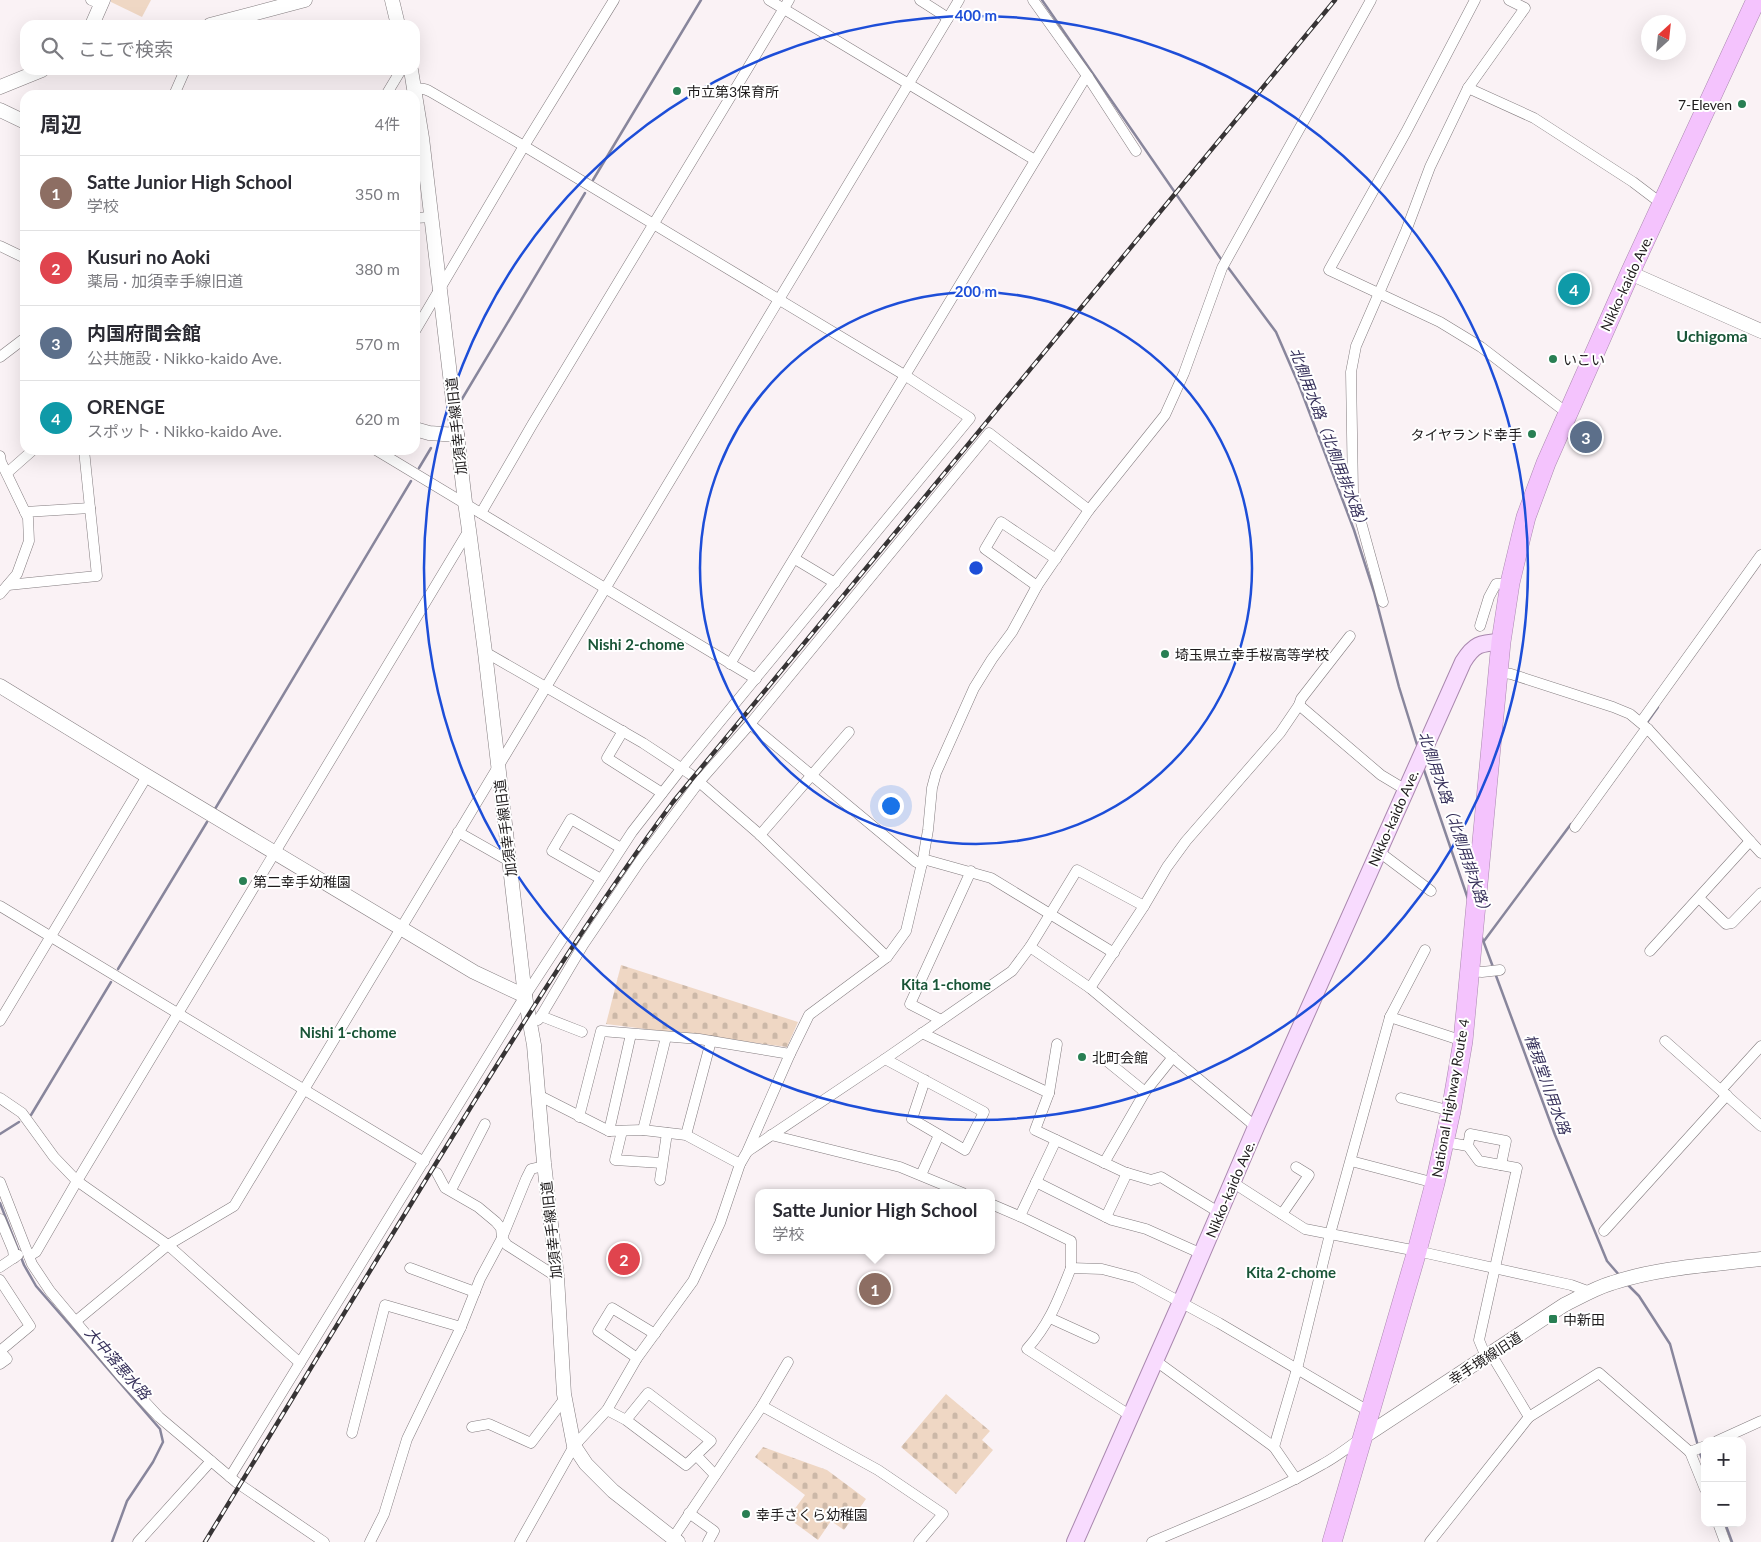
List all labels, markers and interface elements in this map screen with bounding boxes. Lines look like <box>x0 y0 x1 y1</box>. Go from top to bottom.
text: 400 m <box>955 6 997 24</box>
north arrow <box>1641 15 1686 60</box>
search box <box>20 20 420 75</box>
icon: search <box>38 34 66 62</box>
text: ここで検索 <box>78 37 173 60</box>
place label: 市立第3保育所 <box>687 83 779 100</box>
marker: 市立第3保育所 <box>671 85 683 97</box>
place label: 7-Eleven <box>1678 96 1732 113</box>
marker: 7-Eleven <box>1736 98 1748 110</box>
text: 周辺 <box>40 111 82 136</box>
text: 4件 <box>375 114 400 133</box>
text: Satte Junior High School <box>87 170 292 193</box>
text: 1 <box>51 184 61 203</box>
text: 350 m <box>355 184 400 203</box>
text: 学校 <box>87 196 119 215</box>
street label: Nikko-kaido Ave. <box>1596 232 1656 334</box>
text: Kusuri no Aoki <box>87 245 210 268</box>
text: 2 <box>51 259 61 278</box>
text: 380 m <box>355 259 400 278</box>
pin: 4 <box>1558 270 1590 308</box>
text: 薬局 · 加須幸手線旧道 <box>87 271 243 290</box>
text: 200 m <box>955 282 997 300</box>
text: 内国府間会館 <box>87 321 201 344</box>
district label: Uchigoma <box>1676 326 1748 345</box>
text: 3 <box>51 334 61 353</box>
text: 570 m <box>355 334 400 353</box>
water label: 北側用水路（北側用排水路） <box>1287 345 1373 533</box>
text: 公共施設 · Nikko-kaido Ave. <box>87 348 282 367</box>
place label: いこい <box>1563 351 1605 368</box>
marker: いこい <box>1547 353 1559 365</box>
street label: 加須幸手線旧道 <box>442 376 470 476</box>
text: ORENGE <box>87 395 165 418</box>
text: 4 <box>51 409 61 428</box>
text: 620 m <box>355 409 400 428</box>
pin: 3 <box>1570 418 1602 456</box>
text: スポット · Nikko-kaido Ave. <box>87 421 282 440</box>
place label: タイヤランド幸手 <box>1410 426 1522 443</box>
marker: タイヤランド幸手 <box>1526 428 1538 440</box>
centre of rings <box>967 559 985 577</box>
district label: Nishi 2-chome <box>588 635 684 653</box>
place label: 埼玉県立幸手桜高等学校 <box>1175 646 1329 663</box>
marker: 埼玉県立幸手桜高等学校 <box>1159 648 1171 660</box>
water label: 北側用水路（北側用排水路） <box>1416 729 1496 919</box>
street label: Nikko-kaido Ave. <box>1364 767 1422 869</box>
street label: 加須幸手線旧道 <box>491 778 519 878</box>
your location <box>878 793 904 819</box>
place label: 第二幸手幼稚園 <box>253 873 351 890</box>
marker: 第二幸手幼稚園 <box>237 875 249 887</box>
district label: Kita 1-chome <box>901 975 991 993</box>
street label: National Highway Route 4 <box>1428 1017 1472 1179</box>
district label: Nishi 1-chome <box>300 1023 396 1041</box>
water label: 権現堂川用水路 <box>1522 1032 1575 1138</box>
place label: 北町会館 <box>1092 1049 1148 1066</box>
marker: 北町会館 <box>1076 1051 1088 1063</box>
street label: Nikko-kaido Ave. <box>1202 1138 1258 1240</box>
street label: 加須幸手線旧道 <box>537 1180 565 1280</box>
popup <box>755 1189 995 1254</box>
text: Satte Junior High School <box>772 1198 978 1221</box>
text: 学校 <box>772 1224 804 1243</box>
pin: 2 <box>608 1240 640 1278</box>
district label: Kita 2-chome <box>1246 1263 1336 1281</box>
pin: 1 <box>859 1270 891 1308</box>
place label: 中新田 <box>1563 1311 1605 1328</box>
marker: 中新田 <box>1547 1313 1559 1325</box>
water label: 大中落悪水路 <box>82 1323 156 1404</box>
street label: 幸手境線旧道 <box>1445 1328 1525 1388</box>
map controls <box>1701 1437 1746 1527</box>
button: + <box>1701 1437 1746 1482</box>
button: − <box>1701 1482 1746 1527</box>
place label: 幸手さくら幼稚園 <box>756 1506 868 1523</box>
marker: 幸手さくら幼稚園 <box>740 1508 752 1520</box>

